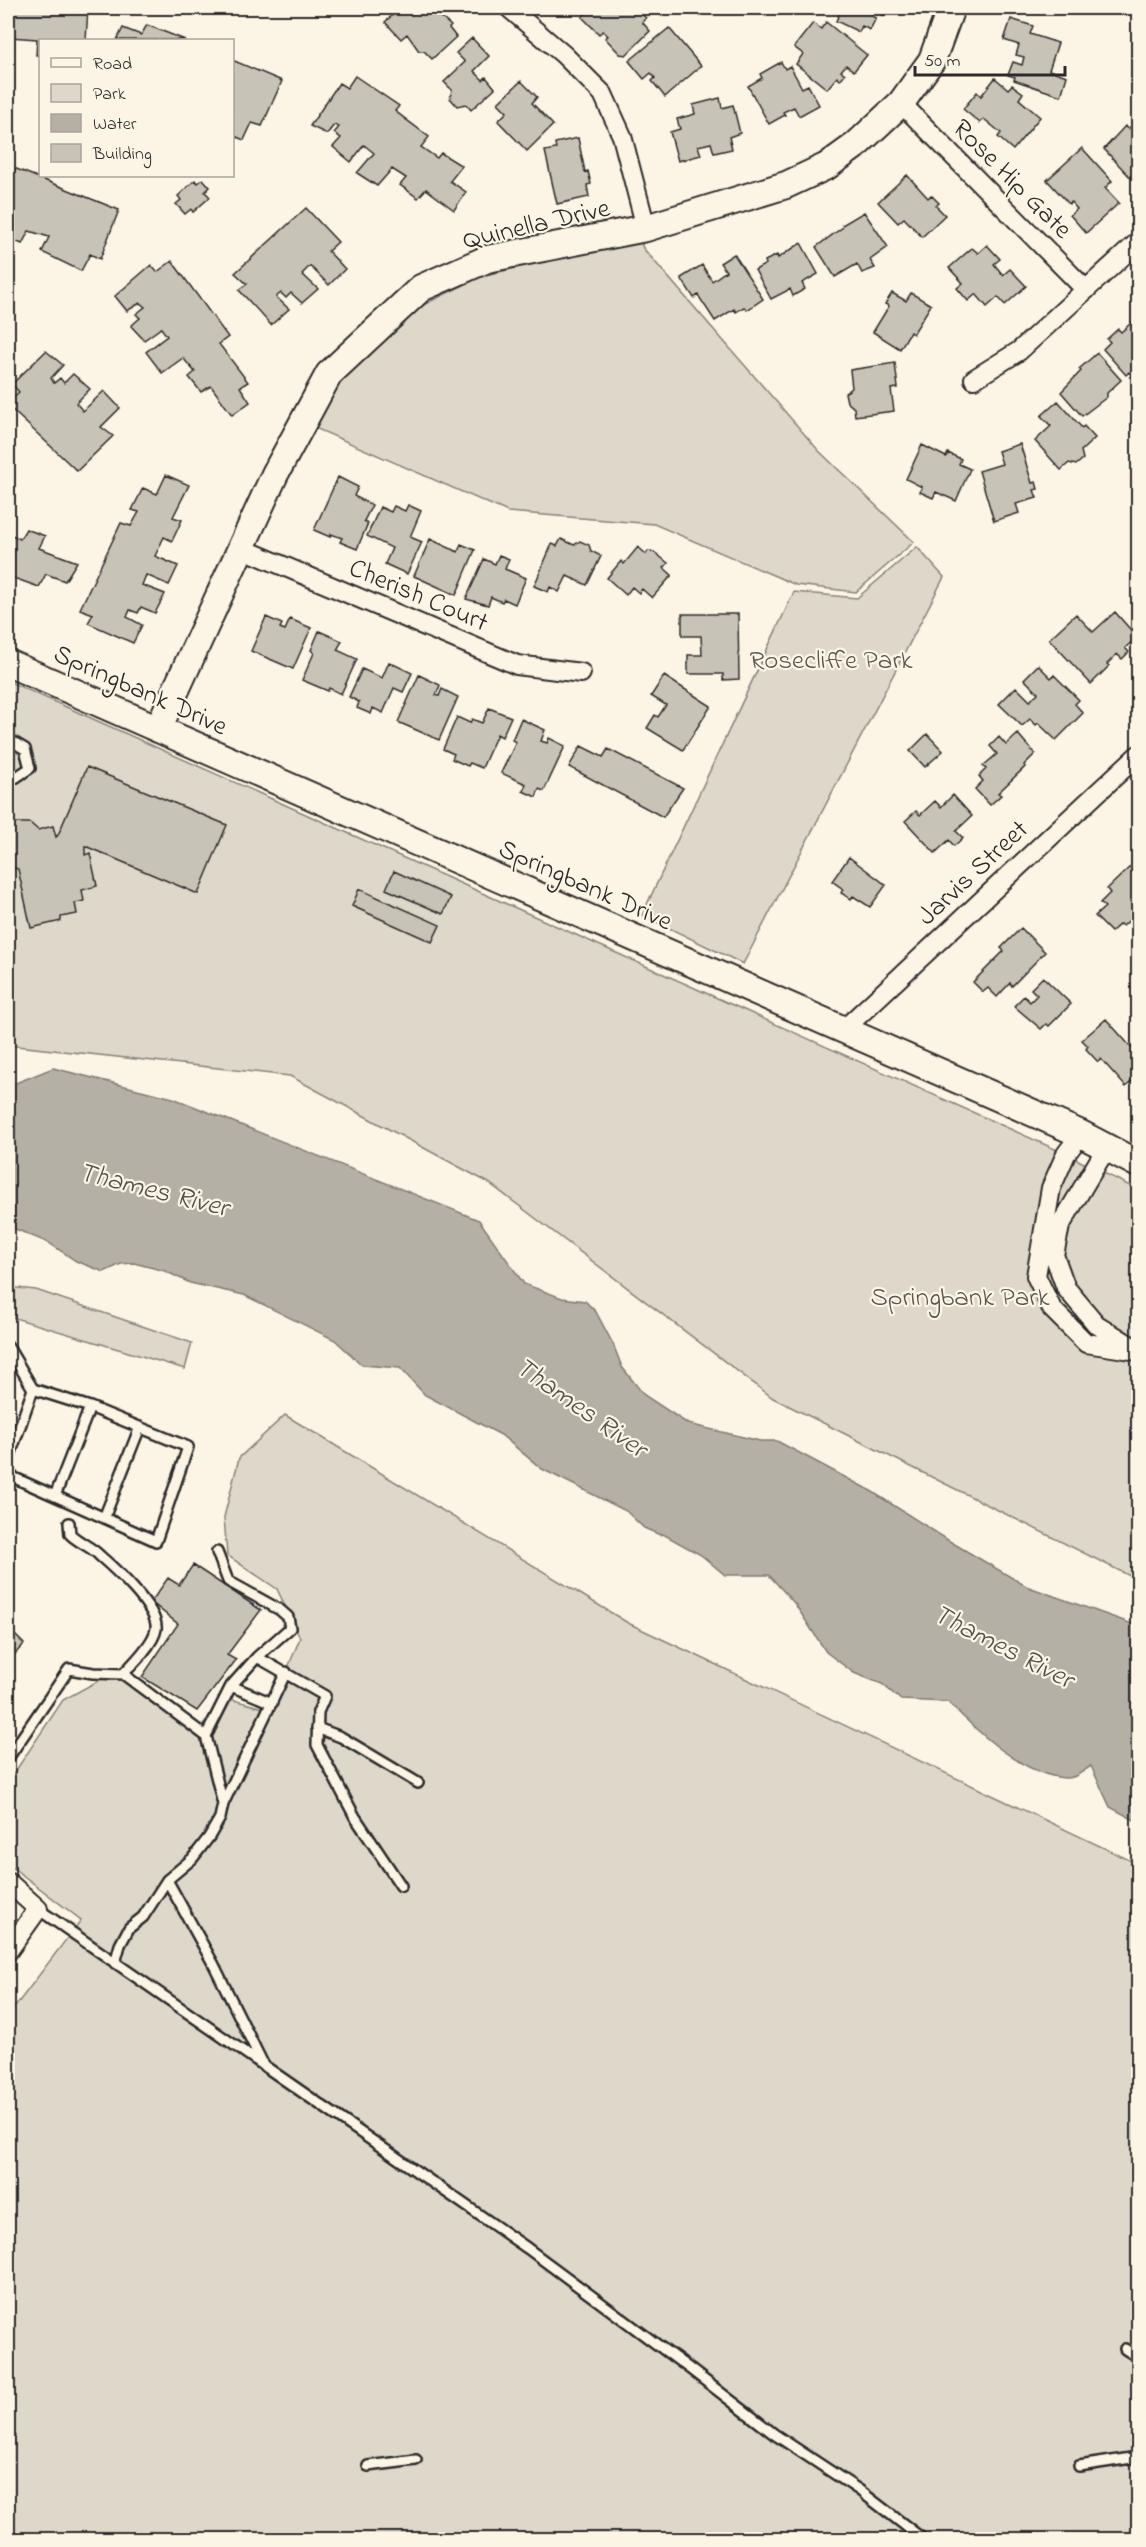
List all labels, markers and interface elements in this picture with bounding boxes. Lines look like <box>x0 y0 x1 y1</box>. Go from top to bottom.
legend <box>39 39 234 177</box>
scale bar <box>915 39 1065 77</box>
text: 50 m <box>924 49 961 75</box>
text: Road <box>93 52 132 78</box>
text: Park <box>93 82 126 108</box>
street label: Rose Hip Gate <box>942 111 1081 249</box>
text: Water <box>93 112 137 138</box>
text: Building <box>92 142 152 169</box>
street label: Quinella Drive <box>459 189 615 261</box>
street label: Cherish Court <box>342 549 494 643</box>
street label: Springbank Drive <box>47 635 234 747</box>
park label: Rosecliffe Park <box>749 642 913 681</box>
street label: Jarvis Street <box>909 812 1038 936</box>
street label: Springbank Drive <box>492 830 679 942</box>
water label: Thames River <box>74 1153 236 1231</box>
park label: Springbank Park <box>870 1279 1050 1318</box>
water label: Thames River <box>505 1348 657 1472</box>
water label: Thames River <box>925 1595 1083 1703</box>

